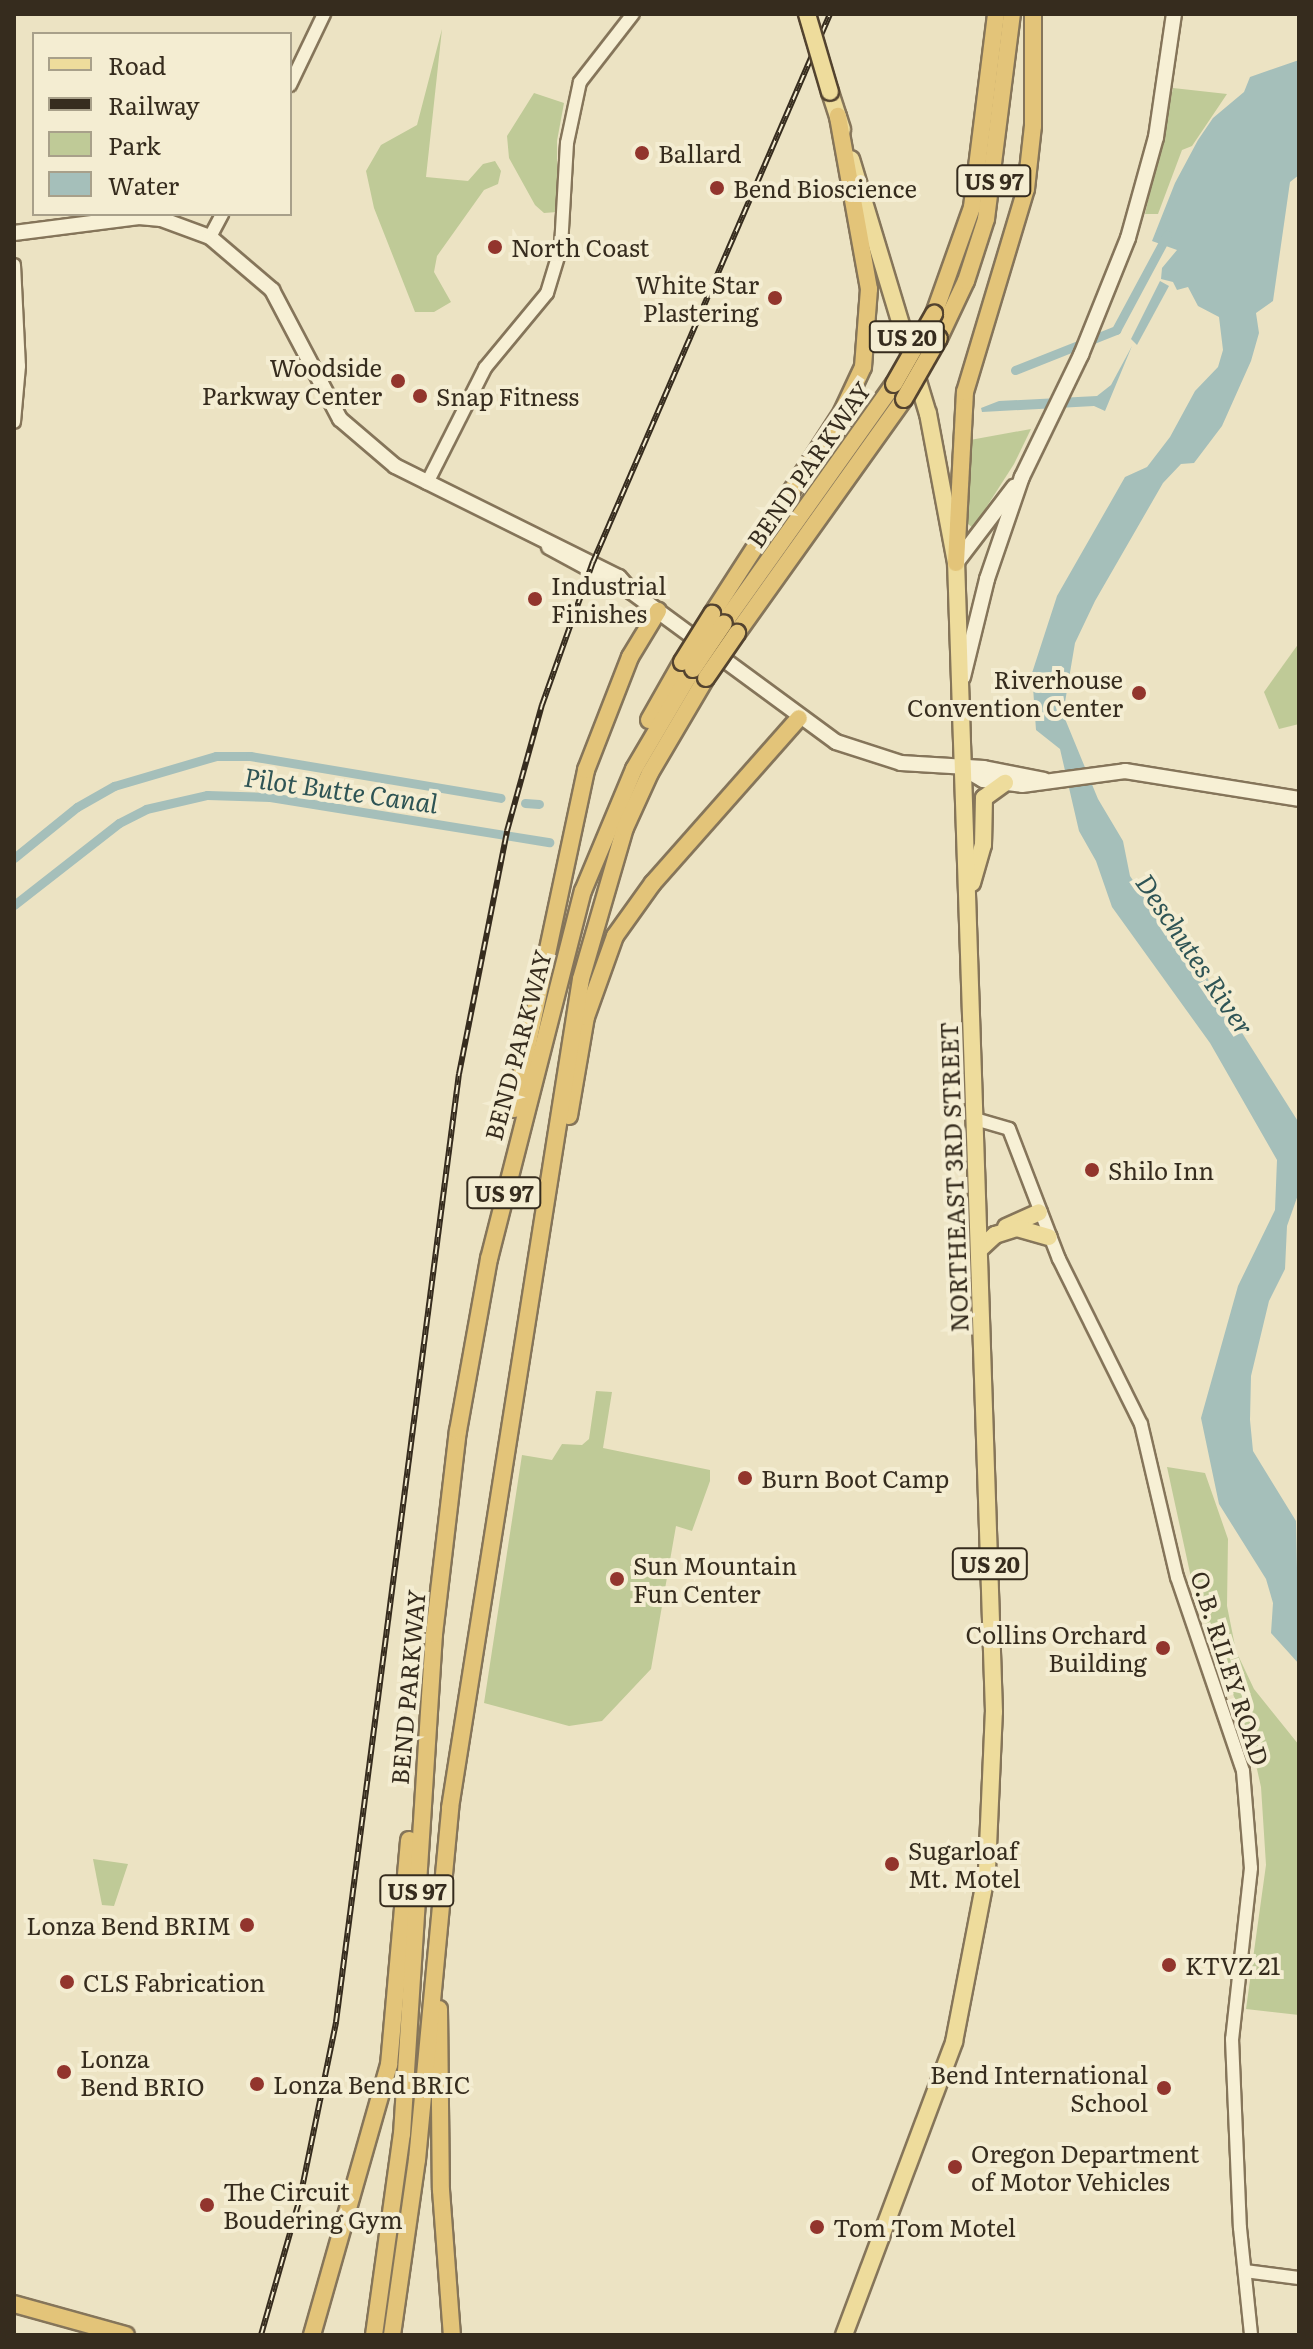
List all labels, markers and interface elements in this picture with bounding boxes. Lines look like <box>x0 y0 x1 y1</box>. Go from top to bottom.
legend <box>32 32 292 216</box>
text: Road <box>108 47 166 82</box>
text: Railway <box>108 87 200 122</box>
text: Park <box>108 127 161 162</box>
place label: Ballard <box>658 139 741 167</box>
marker: Ballard <box>633 144 651 162</box>
road number: US 97 <box>956 163 1032 199</box>
text: Water <box>108 167 179 202</box>
place label: Bend Bioscience <box>733 174 917 202</box>
marker: Bend Bioscience <box>708 179 726 197</box>
place label: North Coast <box>511 233 649 261</box>
marker: North Coast <box>486 238 504 256</box>
place label: White Star Plastering <box>635 270 759 326</box>
marker: White Star Plastering <box>766 289 784 307</box>
road number: US 20 <box>867 319 947 355</box>
place label: Woodside Parkway Center <box>202 353 382 409</box>
marker: Woodside Parkway Center <box>389 372 407 390</box>
street label: BEND PARKWAY <box>740 375 876 553</box>
place label: Snap Fitness <box>436 382 579 410</box>
marker: Snap Fitness <box>411 387 429 405</box>
place label: Industrial Finishes <box>551 571 666 627</box>
marker: Industrial Finishes <box>526 590 544 608</box>
place label: Riverhouse Convention Center <box>907 665 1123 721</box>
marker: Riverhouse Convention Center <box>1130 684 1148 702</box>
water label: Pilot Butte Canal <box>242 760 440 818</box>
water label: Deschutes River <box>1131 867 1261 1041</box>
street label: BEND PARKWAY <box>478 947 556 1143</box>
street label: NORTHEAST 3RD STREET <box>933 1021 973 1333</box>
place label: Shilo Inn <box>1108 1156 1214 1184</box>
marker: Shilo Inn <box>1083 1161 1101 1179</box>
road number: US 97 <box>466 1175 542 1211</box>
place label: Burn Boot Camp <box>761 1464 949 1492</box>
marker: Burn Boot Camp <box>736 1469 754 1487</box>
road number: US 20 <box>950 1546 1030 1582</box>
place label: Sun Mountain Fun Center <box>633 1551 797 1607</box>
street label: O.B. RILEY ROAD <box>1186 1567 1276 1769</box>
marker: Sun Mountain Fun Center <box>608 1570 626 1588</box>
street label: BEND PARKWAY <box>384 1588 430 1786</box>
place label: Collins Orchard Building <box>966 1620 1147 1676</box>
marker: Collins Orchard Building <box>1154 1639 1172 1657</box>
place label: Sugarloaf Mt. Motel <box>908 1836 1021 1892</box>
marker: Sugarloaf Mt. Motel <box>883 1855 901 1873</box>
road number: US 97 <box>379 1873 455 1909</box>
place label: Lonza Bend BRIM <box>26 1911 231 1939</box>
marker: Lonza Bend BRIM <box>238 1916 256 1934</box>
place label: KTVZ 21 <box>1185 1951 1280 1979</box>
marker: KTVZ 21 <box>1160 1956 1178 1974</box>
place label: CLS Fabrication <box>83 1968 265 1996</box>
marker: CLS Fabrication <box>58 1973 76 1991</box>
place label: Lonza Bend BRIO <box>80 2044 205 2100</box>
place label: Bend International School <box>930 2060 1148 2116</box>
marker: Lonza Bend BRIO <box>55 2063 73 2081</box>
place label: Lonza Bend BRIC <box>273 2070 471 2098</box>
marker: Lonza Bend BRIC <box>248 2075 266 2093</box>
marker: Bend International School <box>1155 2079 1173 2097</box>
place label: Oregon Department of Motor Vehicles <box>971 2139 1199 2195</box>
marker: Oregon Department of Motor Vehicles <box>946 2158 964 2176</box>
place label: The Circuit Boudering Gym <box>223 2177 403 2233</box>
marker: The Circuit Boudering Gym <box>198 2196 216 2214</box>
place label: Tom Tom Motel <box>833 2213 1016 2241</box>
marker: Tom Tom Motel <box>808 2218 826 2236</box>

